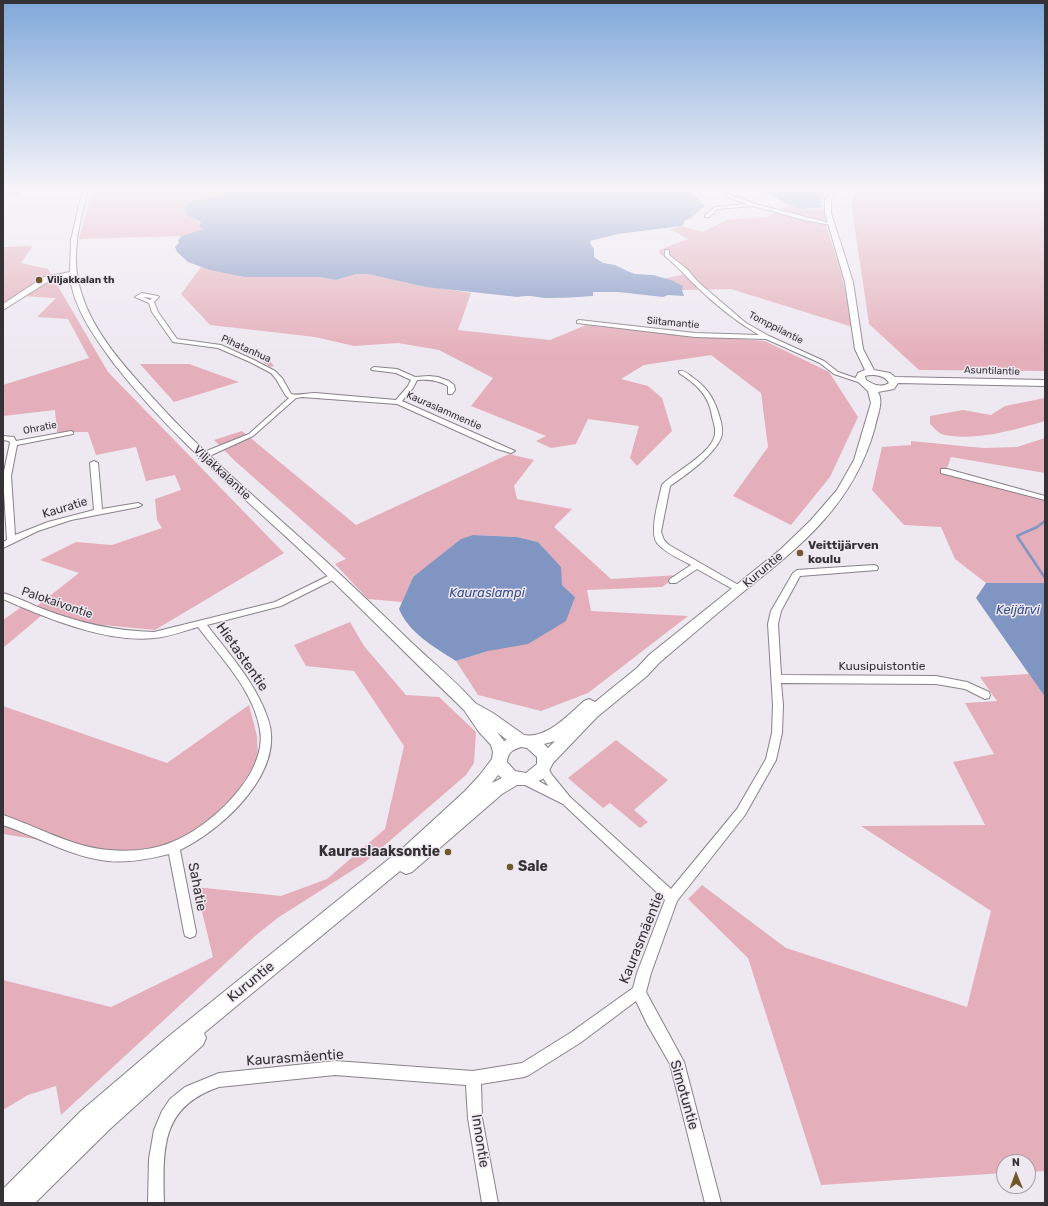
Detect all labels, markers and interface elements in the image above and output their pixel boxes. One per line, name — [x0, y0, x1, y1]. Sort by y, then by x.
place label: Viljakkalan th — [47, 274, 114, 286]
marker: Viljakkalan th — [34, 275, 44, 285]
street label: Tomppilantie — [747, 309, 805, 347]
street label: Siitamantie — [646, 315, 700, 331]
street label: Pihatanhua — [219, 333, 273, 365]
street label: Asuntilantie — [964, 364, 1020, 378]
street label: Kauraslammentie — [405, 389, 483, 433]
street label: Ohratie — [22, 419, 58, 437]
street label: Viljakkalantie — [190, 443, 254, 503]
street label: Kauratie — [41, 494, 89, 522]
place label: Veittijärven koulu — [808, 539, 879, 567]
marker: Veittijärven koulu — [795, 548, 805, 558]
street label: Kuruntie — [740, 549, 786, 591]
street label: Palokaivontie — [19, 584, 95, 622]
water label: Kauraslampi — [449, 585, 525, 601]
water label: Keijärvi — [996, 602, 1040, 618]
street label: Hietastentie — [212, 619, 272, 695]
street label: Kuusipuistontie — [839, 660, 925, 674]
place label: Kauraslaaksontie — [319, 844, 440, 860]
marker: Kauraslaaksontie — [443, 847, 453, 857]
place label: Sale — [518, 859, 548, 875]
street label: Sahatie — [184, 861, 210, 913]
marker: Sale — [505, 862, 515, 872]
street label: Kaurasmäentie — [616, 890, 668, 986]
street label: Kuruntie — [224, 958, 278, 1006]
street label: Kaurasmäentie — [246, 1046, 344, 1070]
street label: Simotuntie — [666, 1058, 702, 1132]
street label: Innontie — [467, 1113, 493, 1169]
north arrow — [996, 1154, 1036, 1194]
text: N — [1012, 1156, 1020, 1169]

